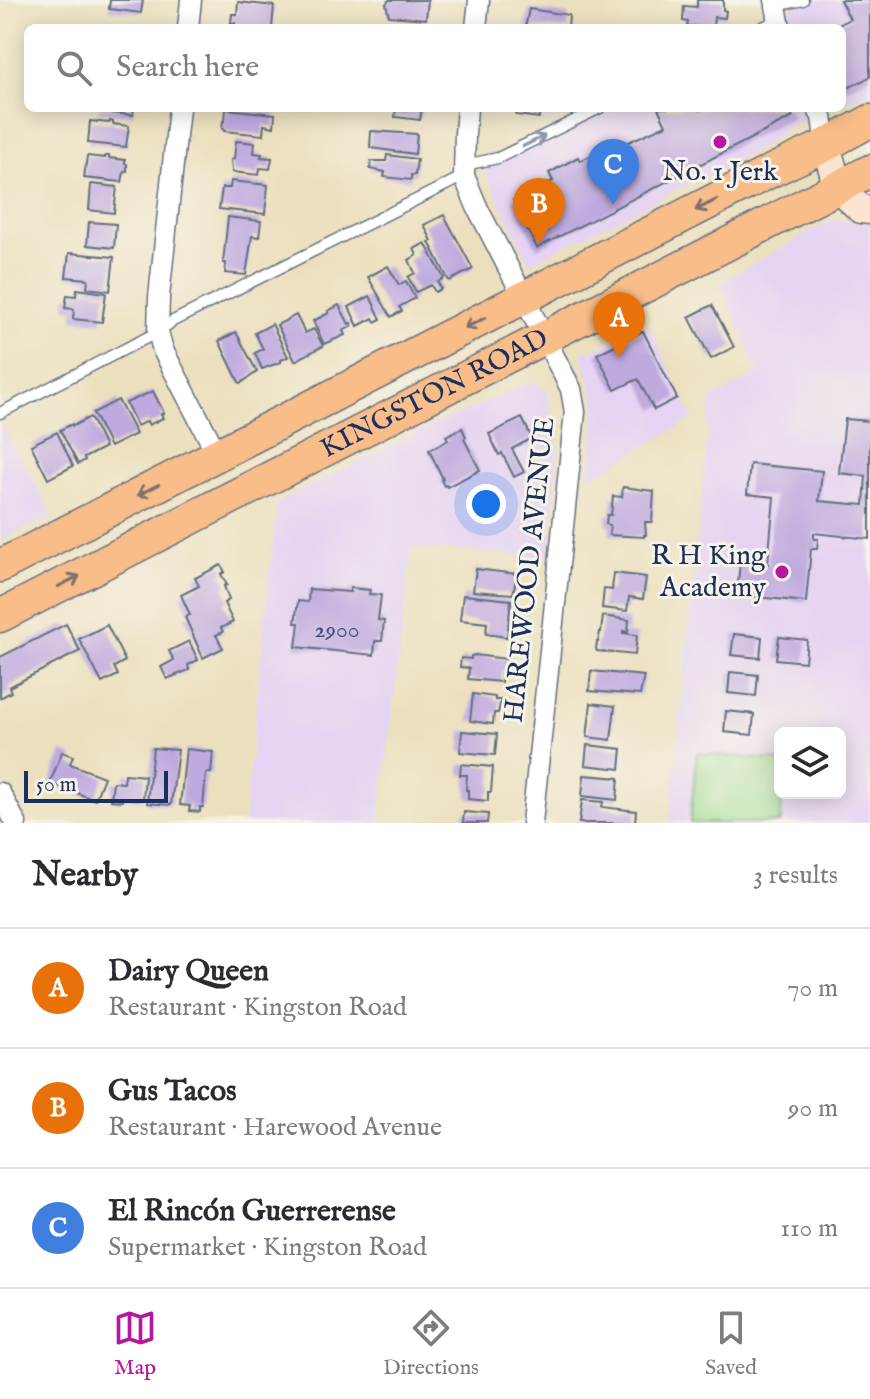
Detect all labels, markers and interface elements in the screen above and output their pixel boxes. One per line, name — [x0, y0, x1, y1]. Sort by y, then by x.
search box — [24, 24, 846, 112]
icon: search — [52, 46, 96, 90]
text: Search here — [116, 49, 259, 87]
one-way arrow — [521, 132, 545, 148]
marker: No. 1 Jerk — [711, 133, 729, 151]
pin: C — [587, 139, 639, 205]
place label: No. 1 Jerk — [662, 155, 779, 190]
pin: B — [513, 178, 565, 244]
one-way arrow — [695, 197, 719, 213]
pin: A — [593, 292, 645, 358]
one-way arrow — [463, 315, 487, 331]
street label: KINGSTON ROAD — [315, 321, 554, 467]
street label: HAREWOOD AVENUE — [497, 415, 563, 725]
one-way arrow — [136, 483, 160, 498]
your location — [466, 484, 506, 524]
place label: R H King Academy — [651, 539, 767, 606]
marker: R H King Academy — [773, 563, 791, 581]
one-way arrow — [57, 572, 81, 588]
house number: 2900 — [314, 615, 360, 646]
map controls — [774, 727, 846, 799]
button: layers — [774, 727, 846, 799]
scale bar — [24, 767, 168, 803]
text: 50 m — [36, 771, 77, 799]
text: Nearby — [32, 854, 138, 897]
text: 3 results — [753, 859, 838, 892]
text: Dairy Queen — [108, 953, 269, 991]
text: A — [49, 972, 67, 1005]
text: 70 m — [787, 972, 838, 1005]
text: Restaurant · Kingston Road — [108, 991, 407, 1024]
text: Gus Tacos — [108, 1073, 237, 1111]
text: B — [49, 1092, 67, 1125]
text: 90 m — [788, 1092, 838, 1125]
text: Restaurant · Harewood Avenue — [108, 1111, 442, 1144]
text: El Rincón Guerrerense — [108, 1193, 396, 1231]
text: C — [49, 1212, 67, 1245]
text: 110 m — [780, 1212, 838, 1245]
text: Supermarket · Kingston Road — [108, 1231, 427, 1264]
tab: Map — [113, 1306, 157, 1382]
tab: Directions — [383, 1306, 479, 1382]
tab: Saved — [705, 1306, 757, 1382]

